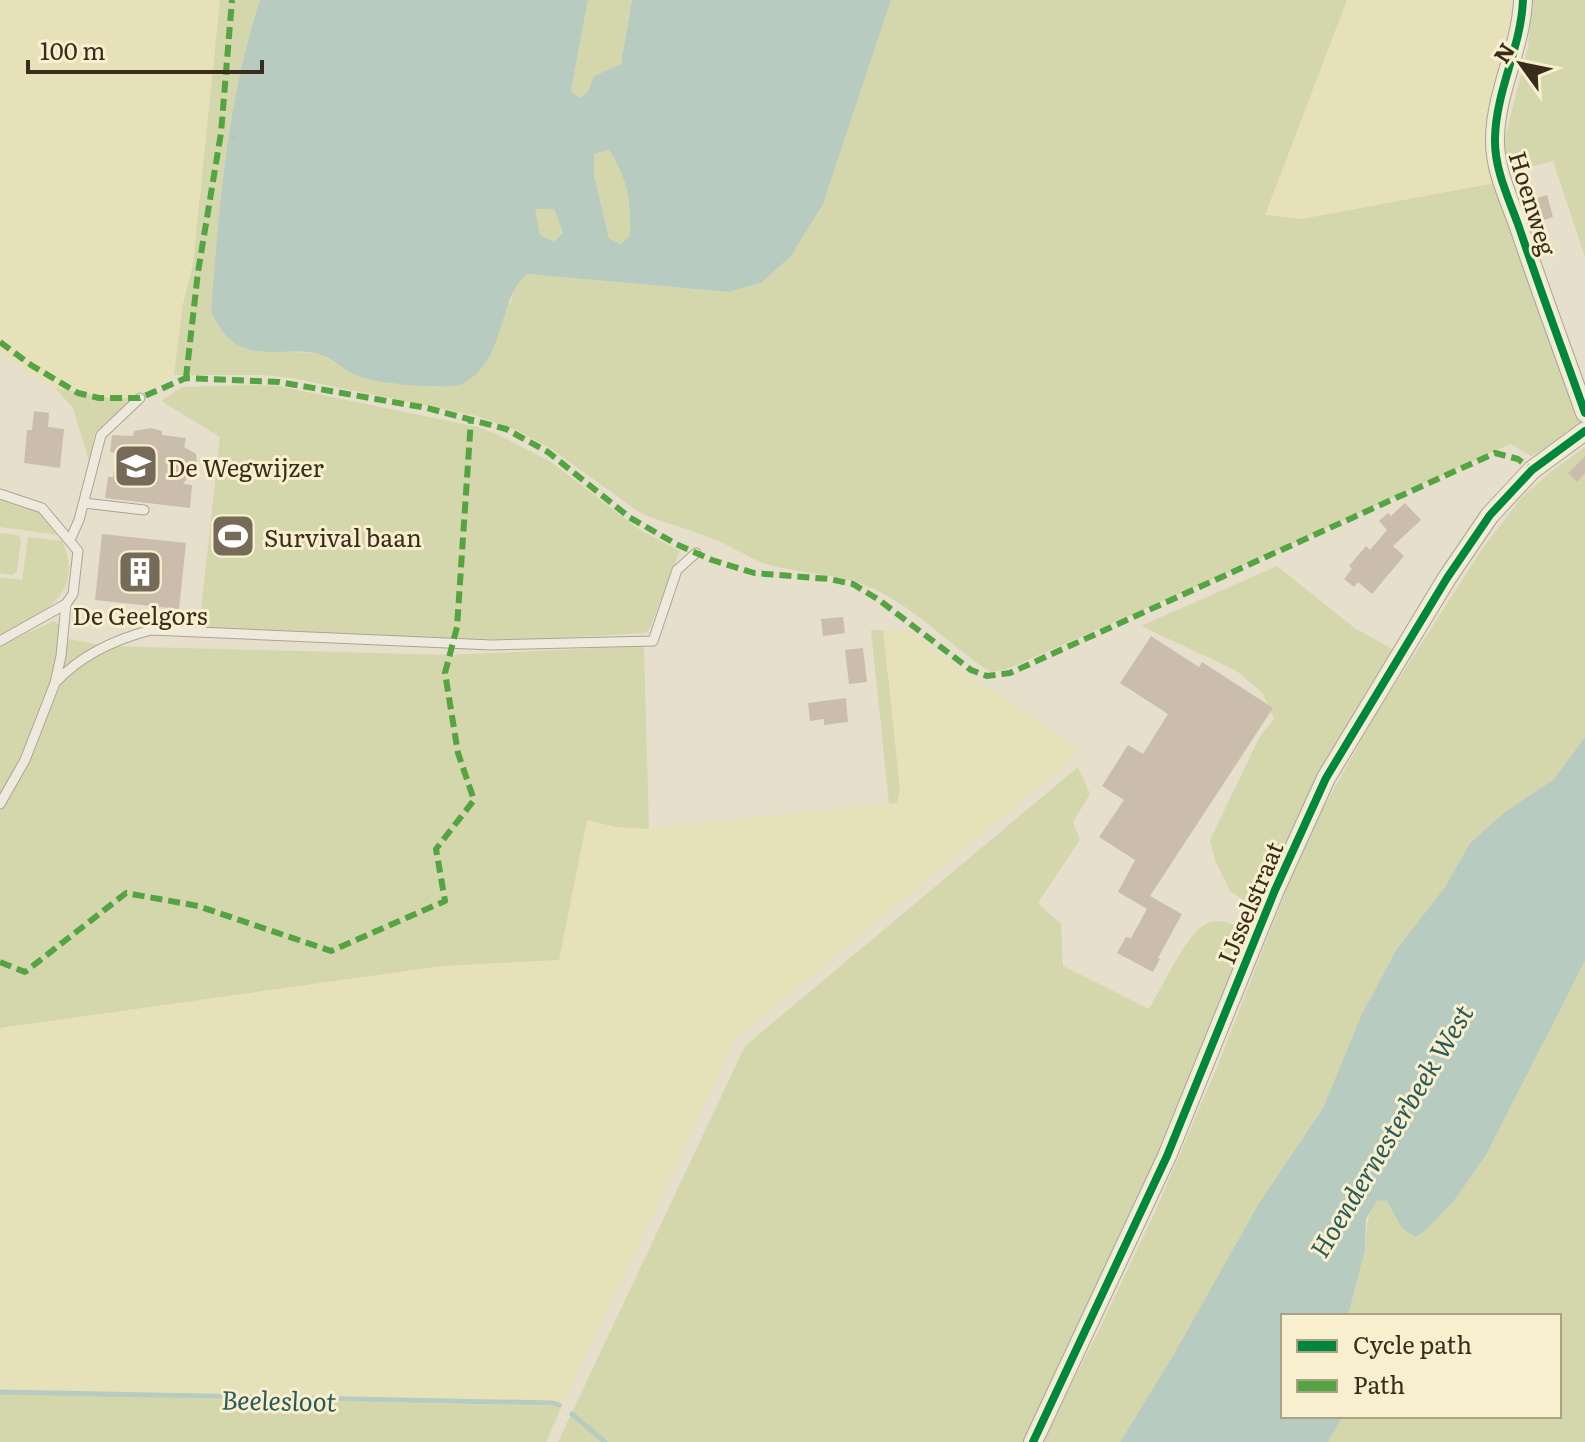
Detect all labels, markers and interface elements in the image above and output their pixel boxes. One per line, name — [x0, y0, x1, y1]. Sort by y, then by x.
scale bar — [28, 24, 262, 74]
north arrow — [1481, 24, 1561, 104]
text: 100 m — [40, 32, 106, 67]
text: N — [1484, 36, 1522, 69]
street label: Hoenweg — [1502, 147, 1567, 260]
school or university icon: De Wegwijzer — [112, 442, 160, 490]
place label: De Wegwijzer — [167, 449, 324, 484]
sports icon: Survival baan — [209, 512, 257, 560]
place label: Survival baan — [264, 519, 422, 554]
building icon: De Geelgors — [116, 548, 164, 596]
place label: De Geelgors — [72, 597, 208, 632]
street label: IJsselstraat — [1207, 835, 1291, 969]
water label: Hoendernesterbeek West — [1299, 996, 1481, 1264]
legend — [1281, 1314, 1561, 1418]
text: Cycle path — [1353, 1326, 1472, 1361]
text: Path — [1353, 1366, 1405, 1401]
water label: Beelesloot — [221, 1378, 338, 1420]

